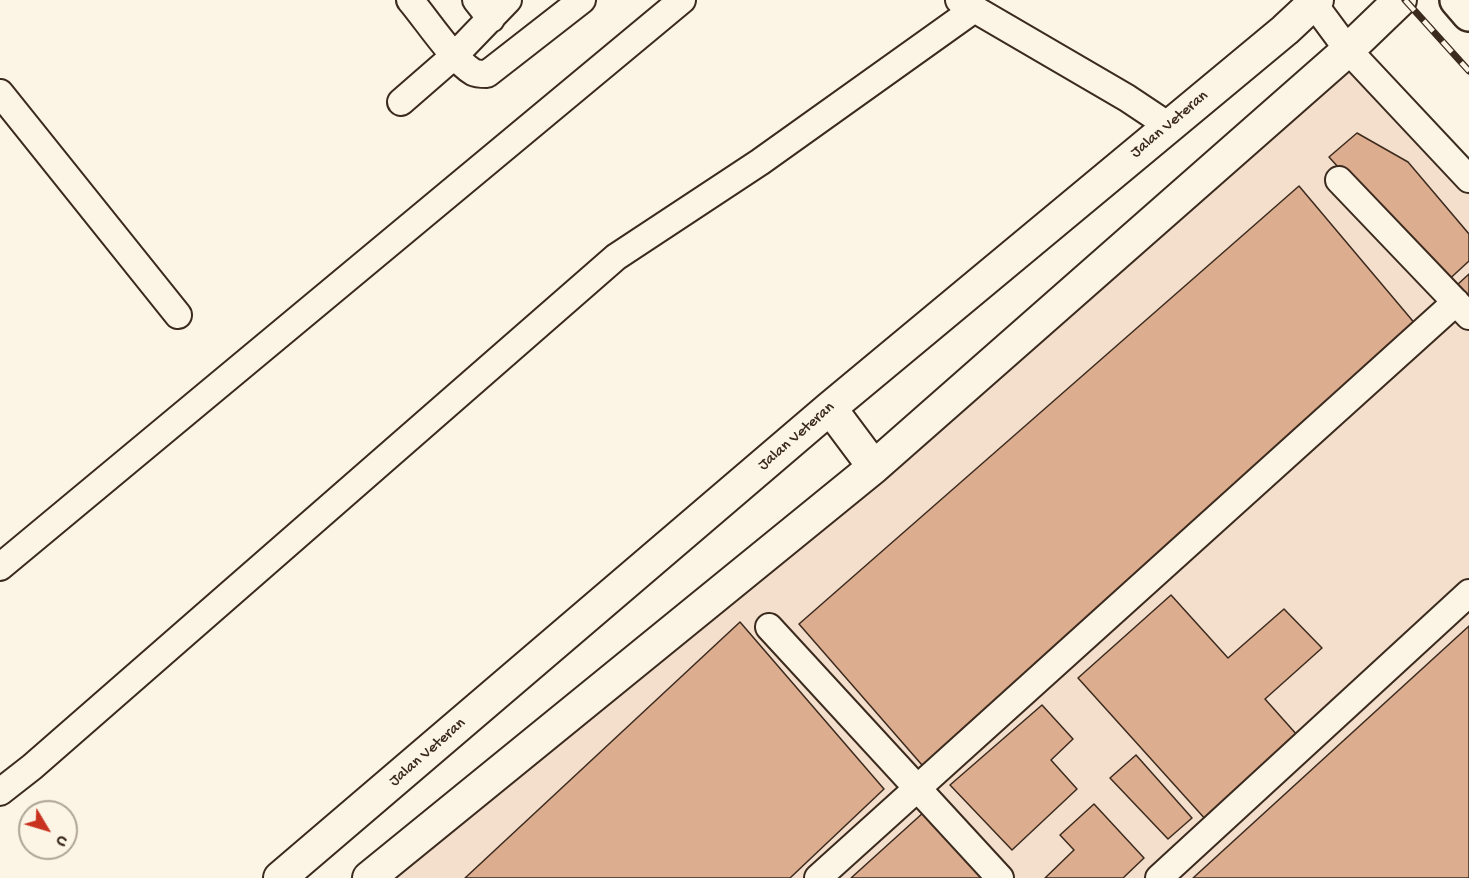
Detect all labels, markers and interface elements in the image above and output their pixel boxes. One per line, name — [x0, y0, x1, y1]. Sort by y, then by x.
street label: Jalan Veteran — [1127, 87, 1213, 163]
street label: Jalan Veteran — [755, 399, 839, 475]
street label: Jalan Veteran — [386, 715, 470, 791]
north arrow — [18, 800, 78, 860]
text: U — [51, 831, 71, 850]

